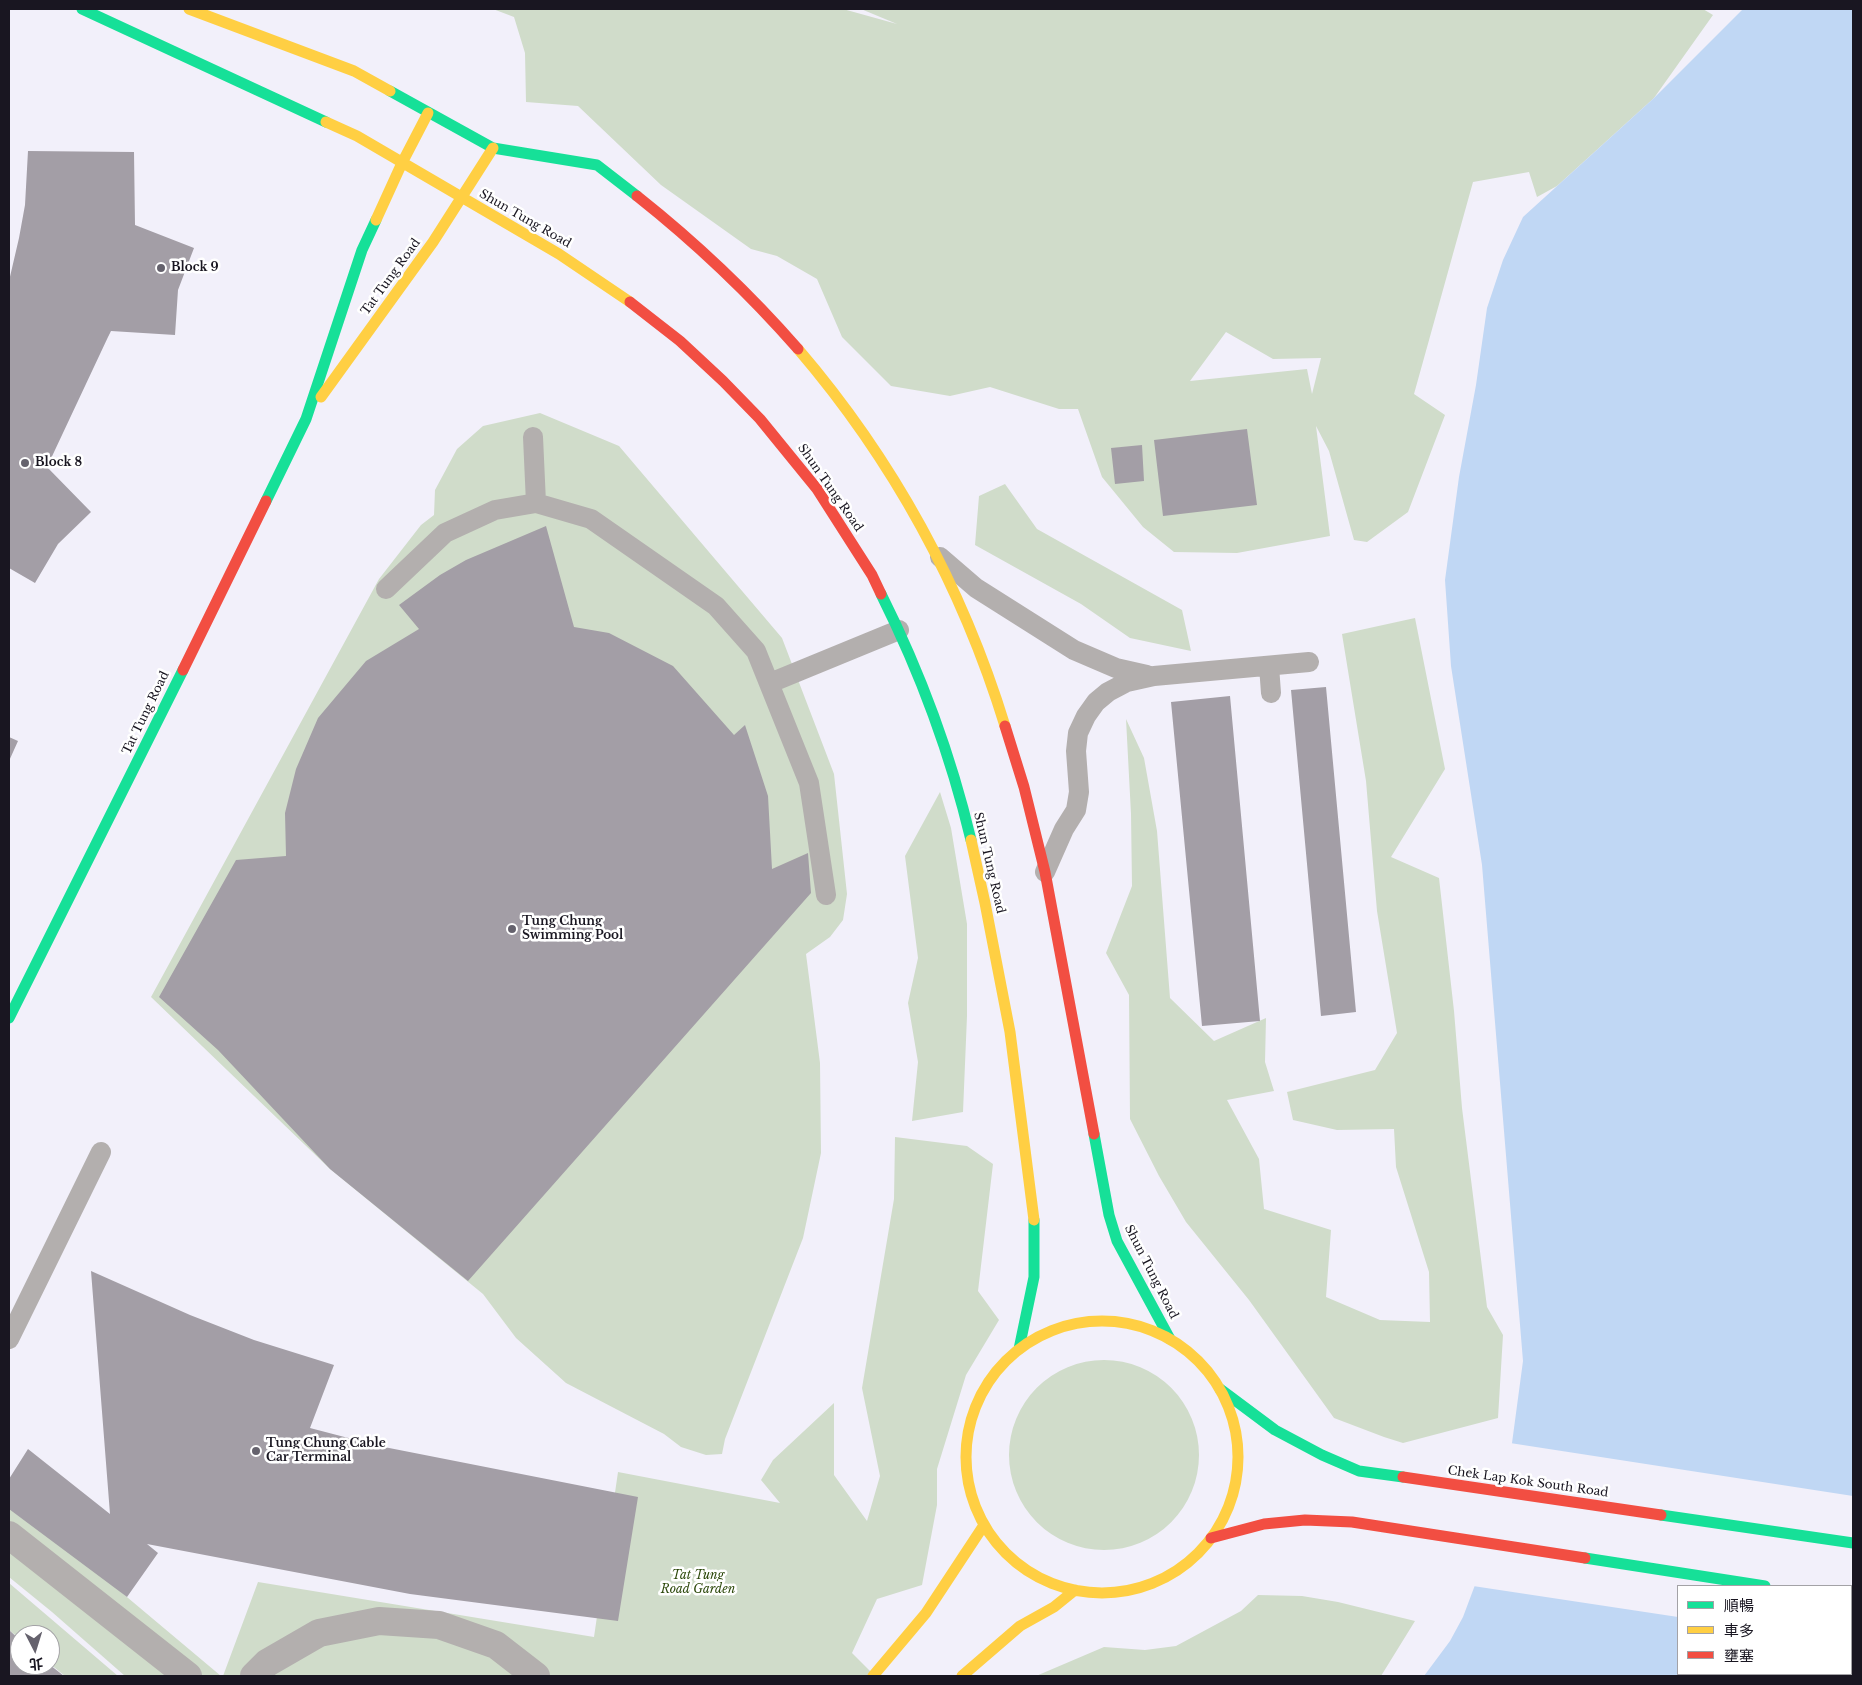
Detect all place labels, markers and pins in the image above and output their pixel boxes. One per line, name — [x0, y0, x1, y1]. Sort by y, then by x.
place label: Block 9 — [171, 261, 219, 275]
marker: Block 9 — [155, 262, 167, 274]
place label: Block 8 — [35, 456, 82, 470]
marker: Block 8 — [19, 457, 31, 469]
place label: Tung Chung Swimming Pool — [522, 915, 623, 943]
marker: Tung Chung Swimming Pool — [506, 923, 518, 935]
place label: Tung Chung Cable Car Terminal — [266, 1437, 386, 1465]
marker: Tung Chung Cable Car Terminal — [250, 1445, 262, 1457]

